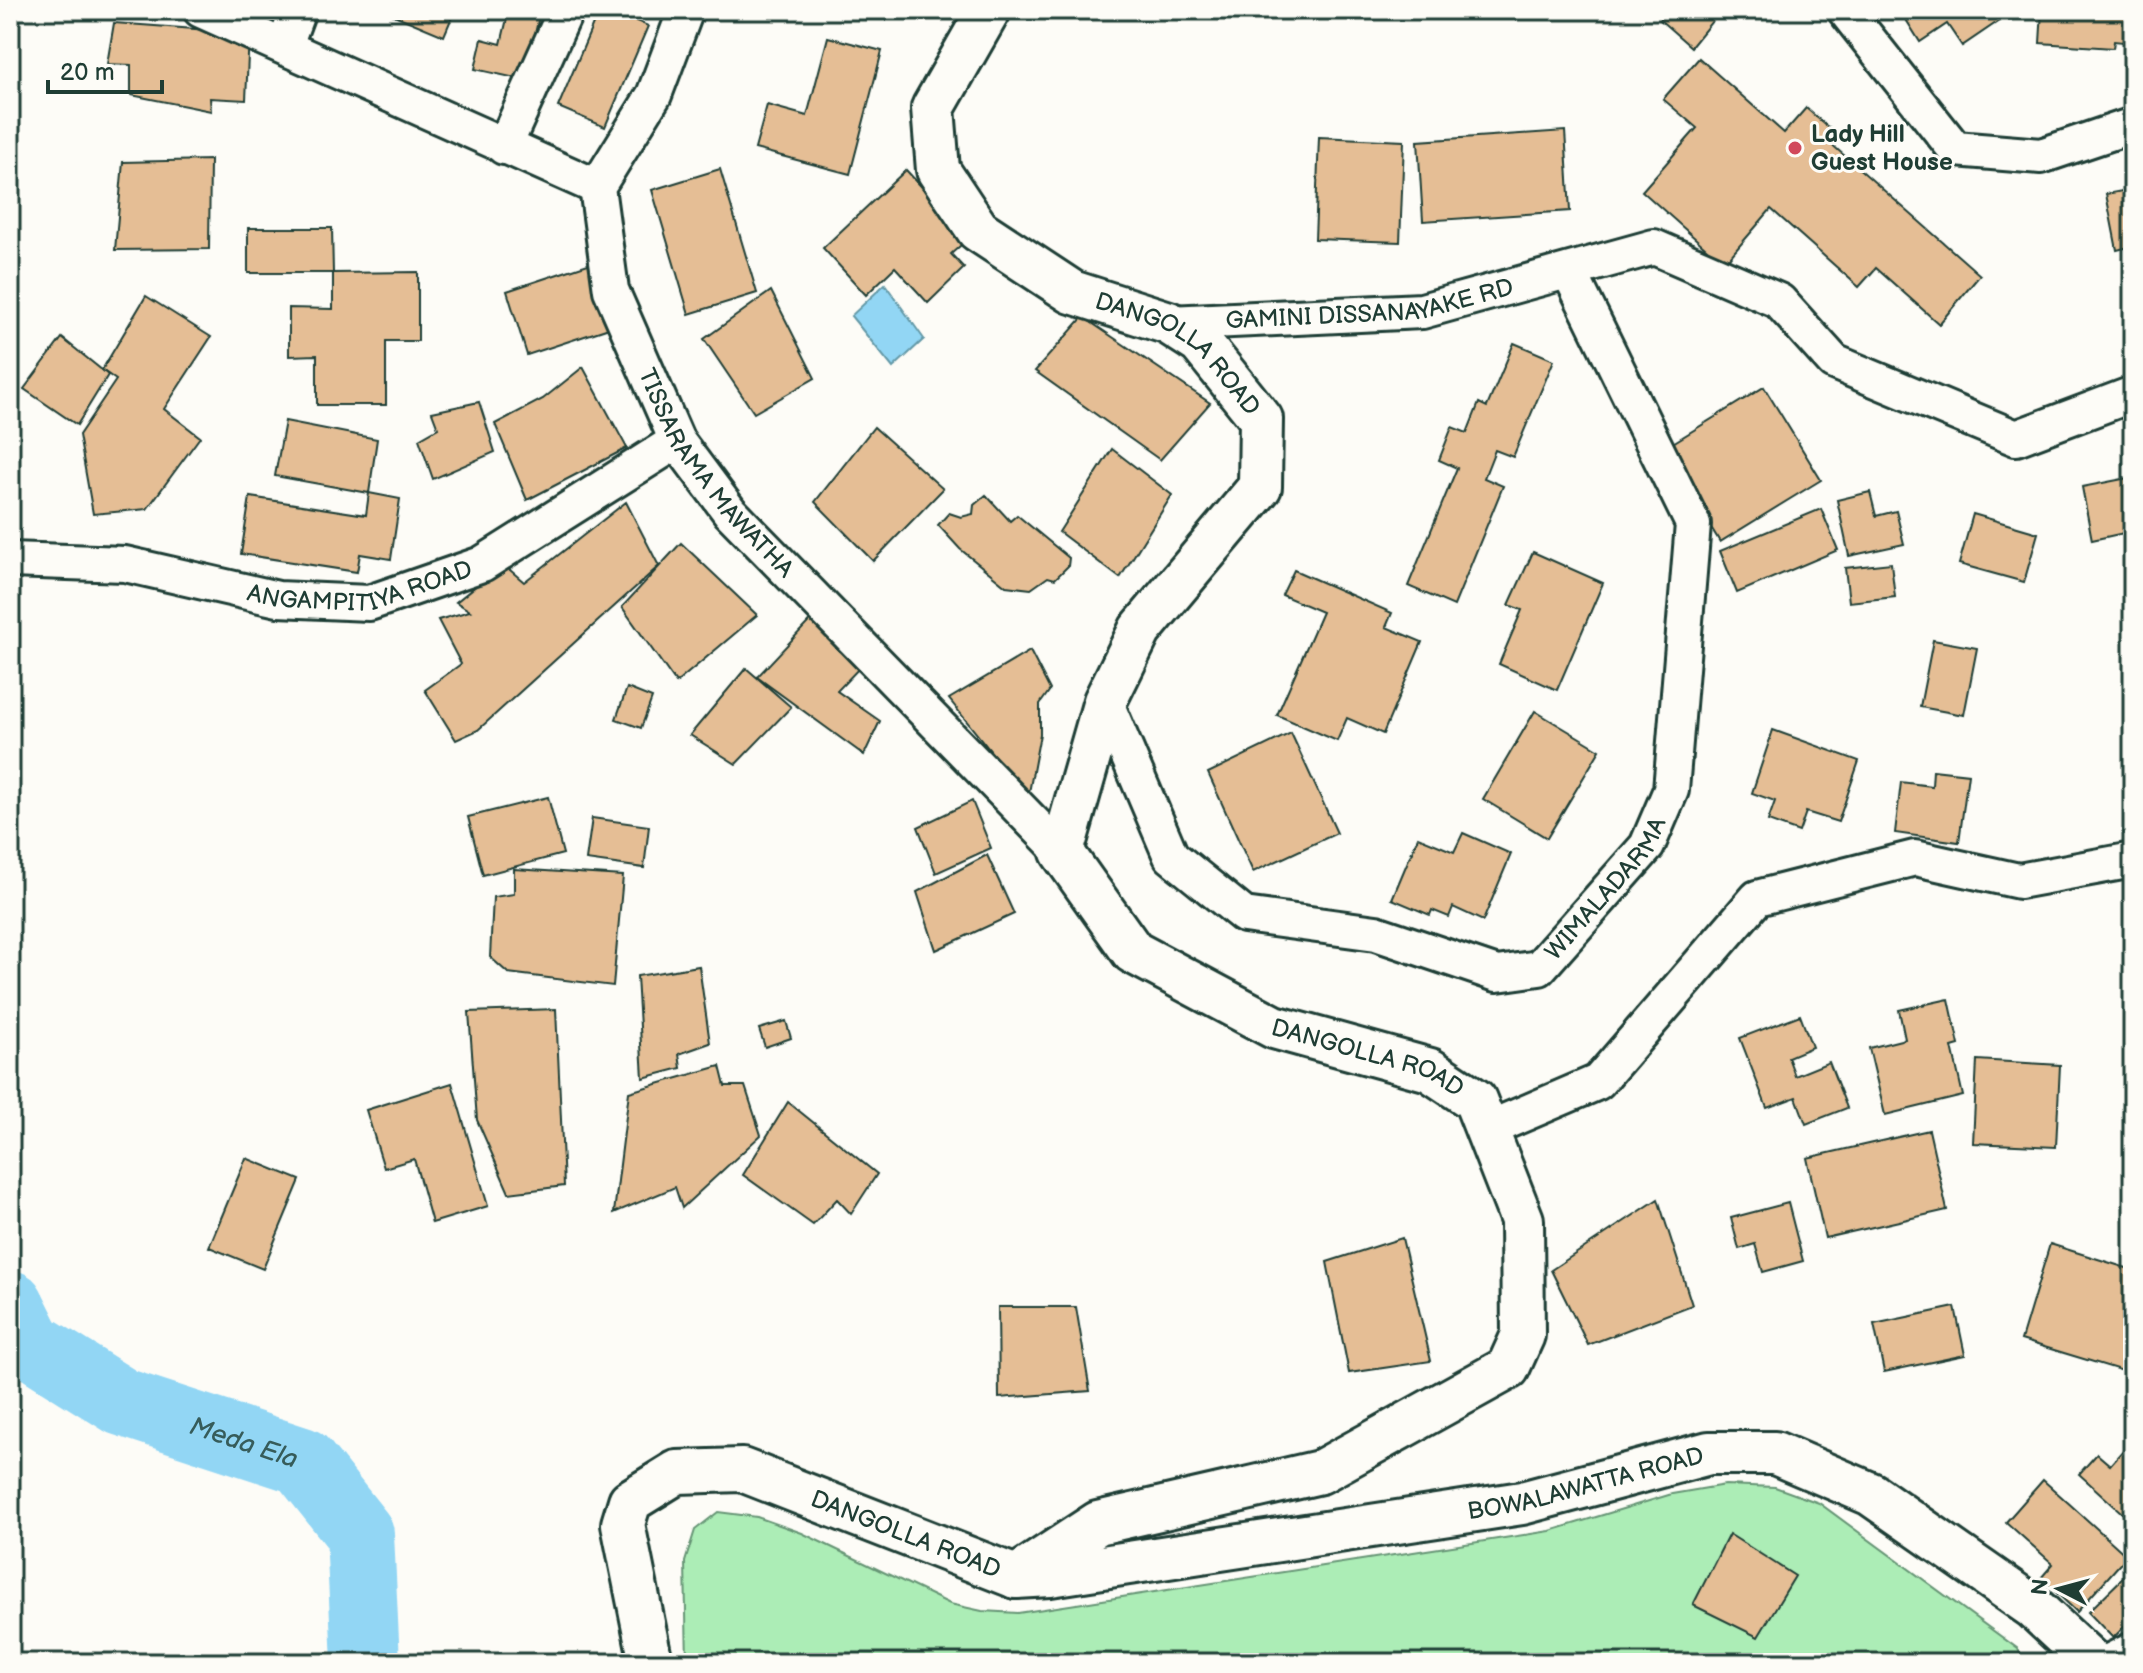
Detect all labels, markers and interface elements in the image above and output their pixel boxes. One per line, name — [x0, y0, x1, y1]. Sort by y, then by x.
scale bar — [48, 44, 162, 94]
text: 20 m — [60, 58, 115, 87]
place label: Lady Hill Guest House — [1811, 120, 1953, 177]
marker: Lady Hill Guest House — [1786, 139, 1804, 157]
street label: GAMINI DISSANAYAKE RD — [1225, 273, 1517, 335]
street label: DANGOLLA ROAD — [1092, 286, 1266, 421]
street label: TISSARAMA MAWATHA — [632, 364, 800, 584]
street label: ANGAMPITIYA ROAD — [244, 555, 476, 618]
street label: WIMALADARMA — [1539, 813, 1673, 966]
street label: DANGOLLA ROAD — [1268, 1013, 1469, 1103]
water label: Meda Ela — [186, 1411, 302, 1476]
street label: BOWALAWATTA ROAD — [1465, 1441, 1707, 1526]
street label: DANGOLLA ROAD — [807, 1484, 1005, 1585]
north arrow — [2019, 1549, 2099, 1629]
text: N — [2026, 1577, 2055, 1597]

